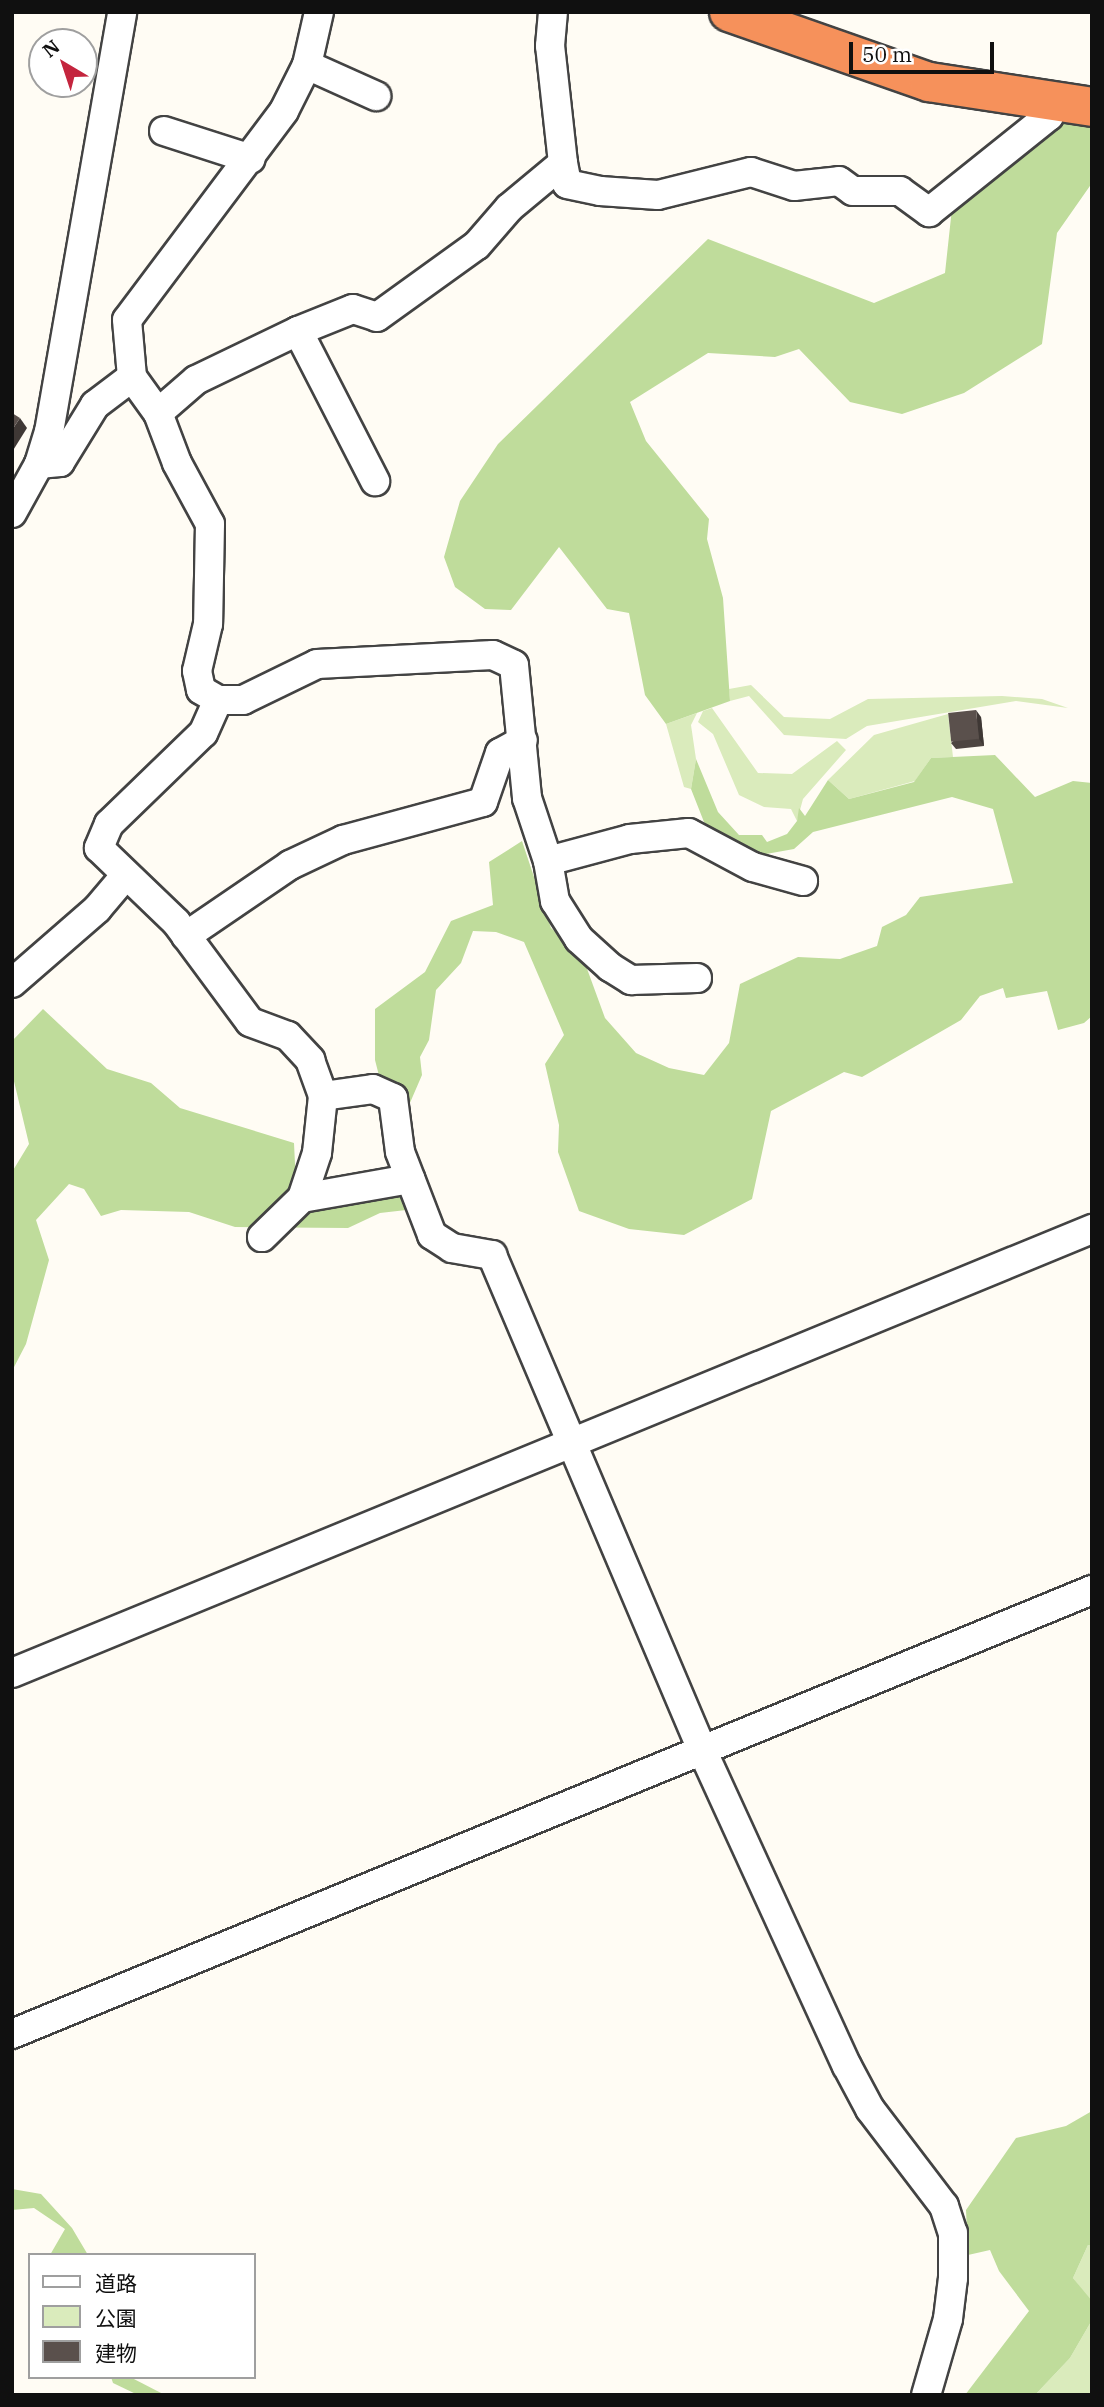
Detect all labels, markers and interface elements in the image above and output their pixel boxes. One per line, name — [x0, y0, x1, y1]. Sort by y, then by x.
north arrow — [28, 28, 98, 98]
scale bar — [852, 28, 997, 72]
text: N — [38, 34, 64, 62]
text: 50 m — [862, 40, 912, 68]
legend — [28, 2253, 256, 2379]
text: 道路 — [95, 2269, 137, 2297]
text: 公園 — [95, 2304, 137, 2332]
text: 建物 — [95, 2339, 137, 2367]

